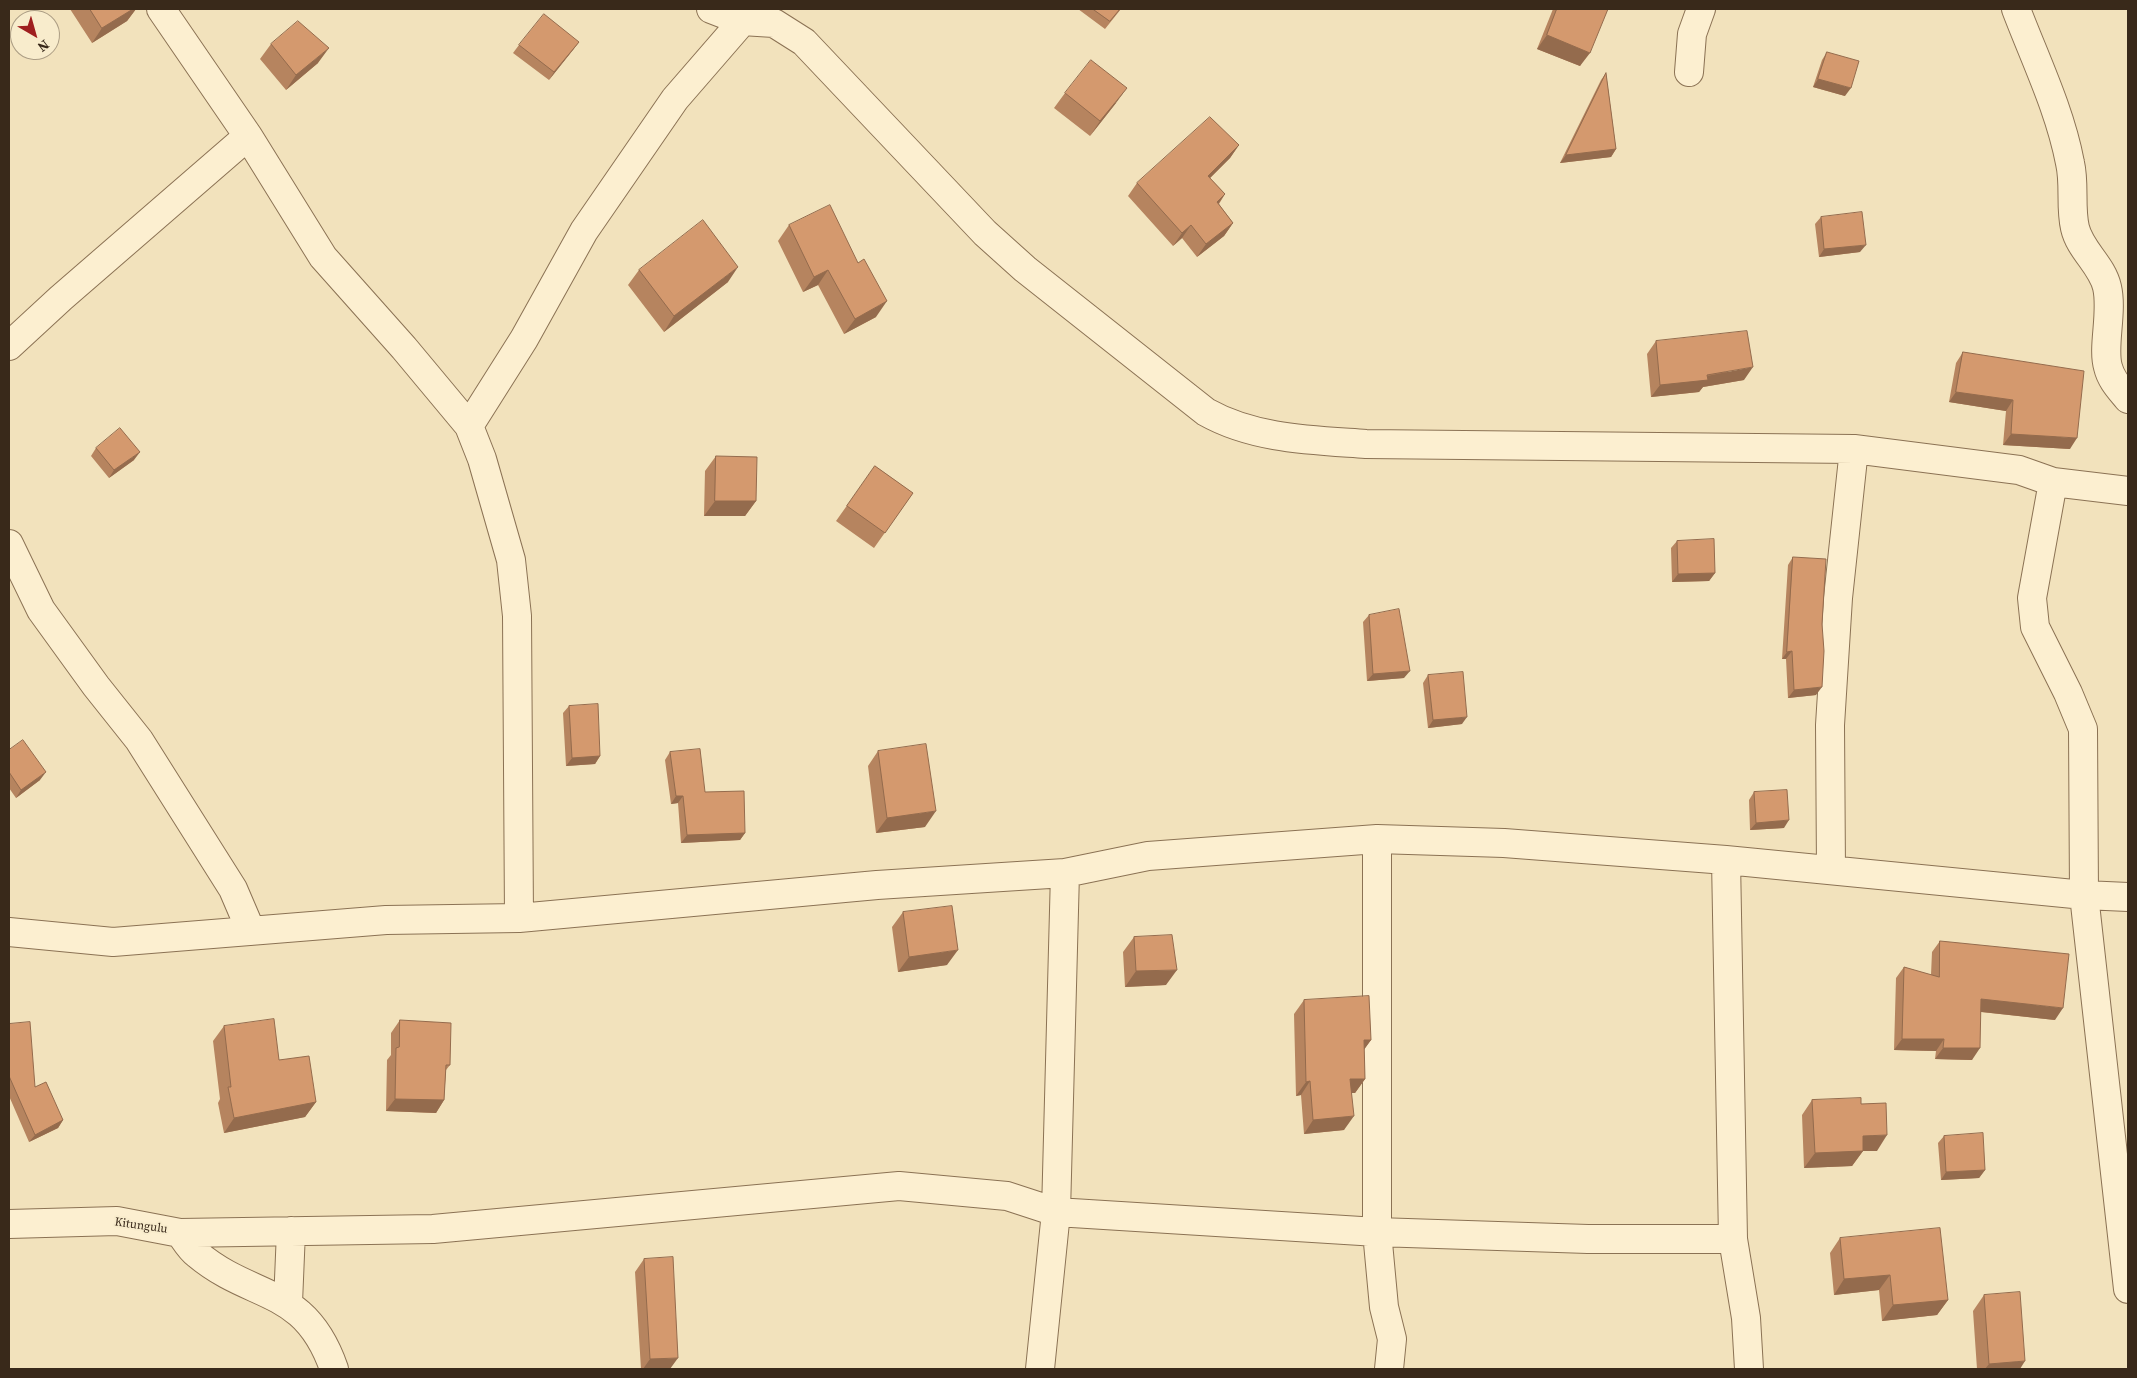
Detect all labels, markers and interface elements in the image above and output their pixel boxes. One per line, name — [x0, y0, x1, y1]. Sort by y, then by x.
north arrow — [10, 10, 60, 60]
text: N — [33, 35, 54, 57]
street label: Kitungulu — [114, 1215, 168, 1237]

